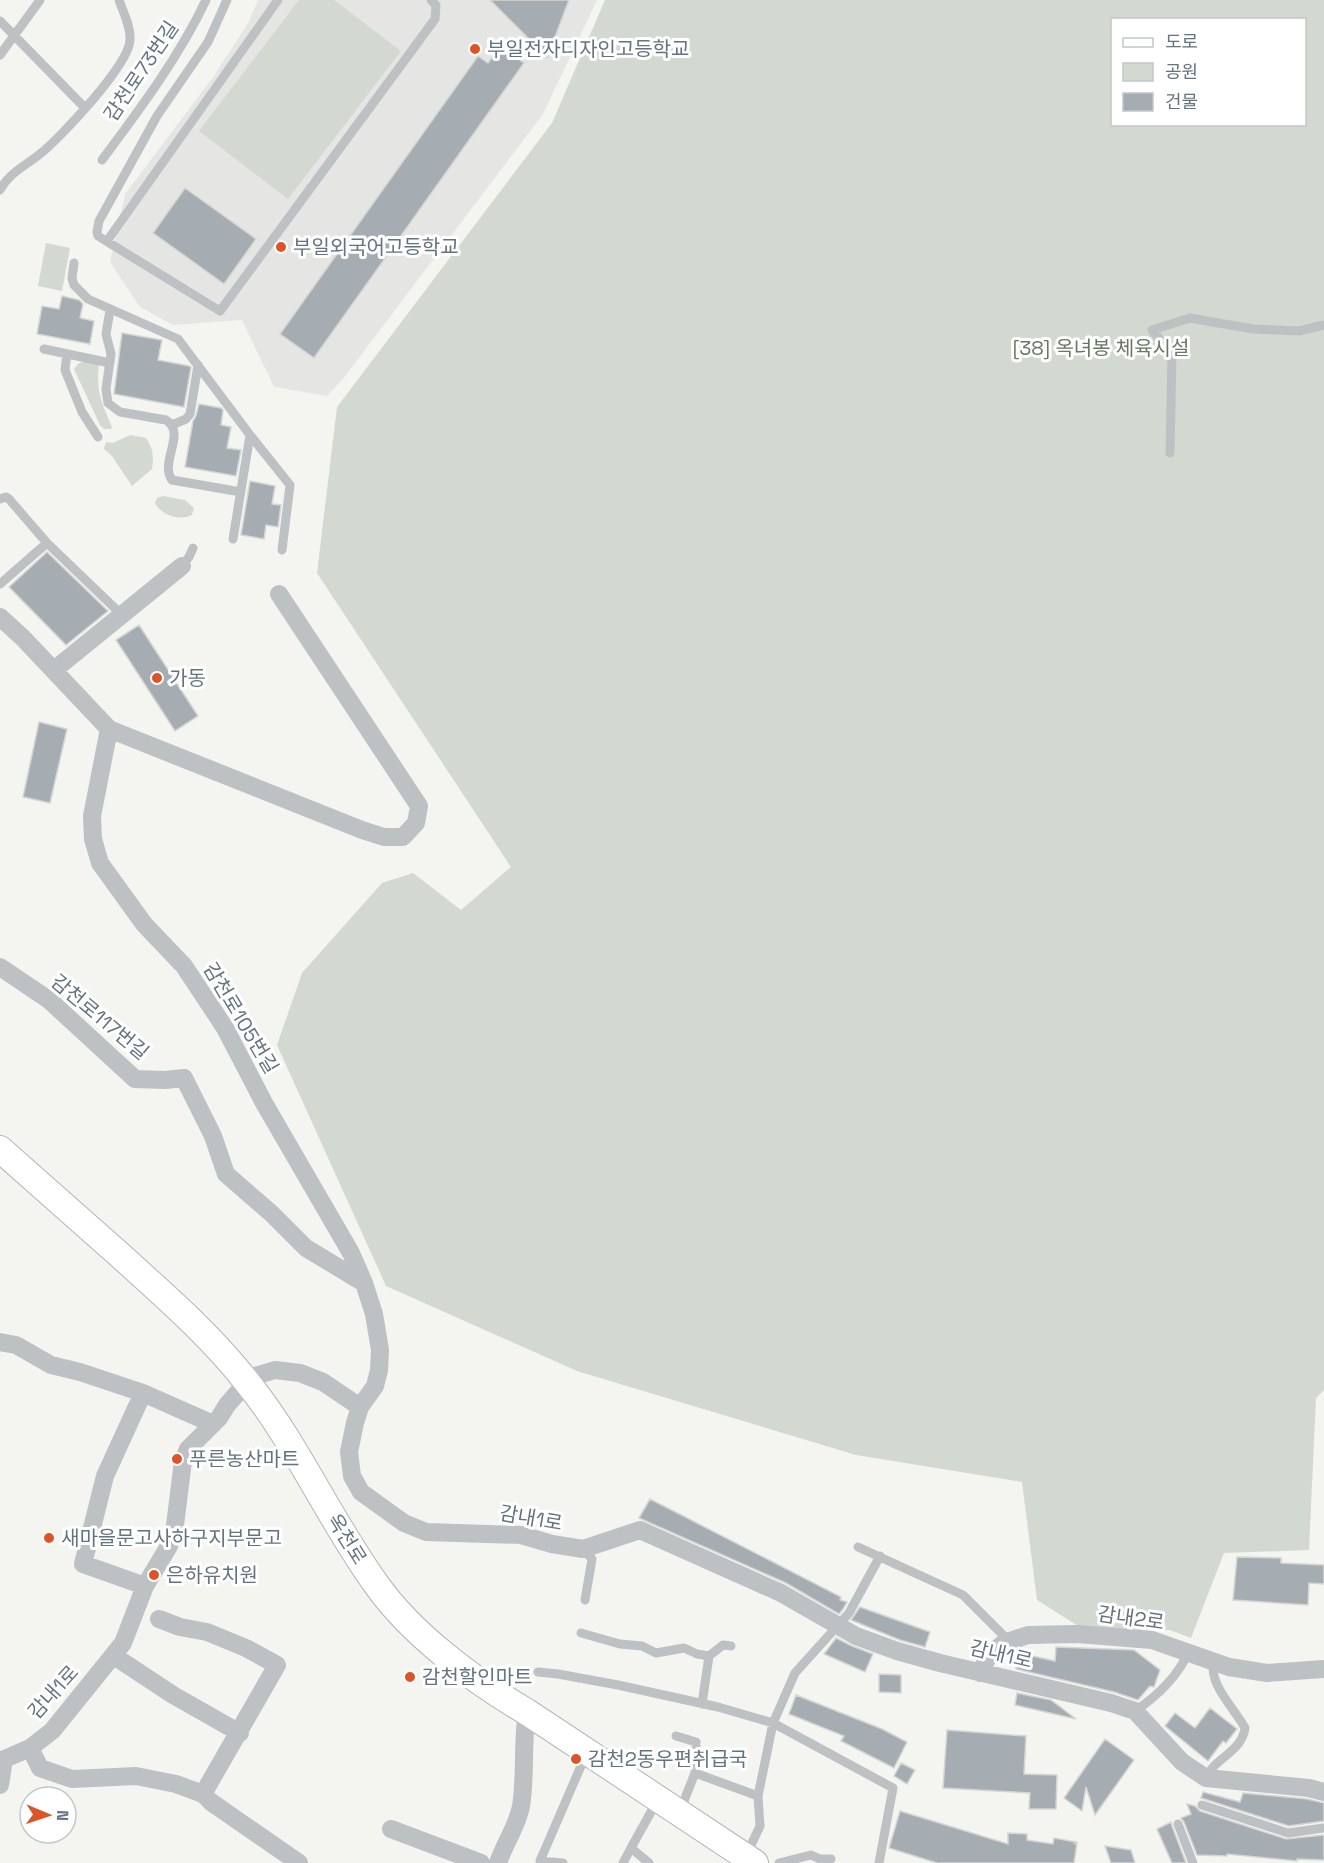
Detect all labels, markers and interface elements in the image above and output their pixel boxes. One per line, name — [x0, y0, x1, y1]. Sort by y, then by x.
street label: 감천로73번길 — [98, 16, 184, 126]
legend — [1111, 18, 1306, 126]
text: 도로 — [1165, 30, 1198, 53]
place label: 부일전자디자인고등학교 — [487, 36, 689, 62]
marker: 부일전자디자인고등학교 — [468, 42, 482, 56]
text: 공원 — [1165, 60, 1198, 83]
text: 건물 — [1165, 90, 1198, 113]
place label: 부일외국어고등학교 — [293, 234, 459, 260]
marker: 부일외국어고등학교 — [274, 240, 288, 254]
park label: [38] 옥녀봉 체육시설 — [1013, 335, 1189, 361]
place label: 가동 — [169, 665, 206, 691]
marker: 가동 — [150, 671, 164, 685]
street label: 감천로105번길 — [198, 958, 284, 1078]
street label: 감천로117번길 — [46, 968, 154, 1066]
place label: 푸른농산마트 — [189, 1446, 299, 1472]
marker: 푸른농산마트 — [170, 1452, 184, 1466]
street label: 감내1로 — [497, 1500, 565, 1536]
street label: 옥천로 — [321, 1509, 373, 1569]
place label: 새마을문고사하구지부문고 — [61, 1525, 282, 1551]
marker: 새마을문고사하구지부문고 — [42, 1531, 56, 1545]
place label: 은하유치원 — [166, 1562, 258, 1588]
marker: 은하유치원 — [147, 1568, 161, 1582]
street label: 감내2로 — [1096, 1600, 1166, 1636]
street label: 감내1로 — [967, 1634, 1035, 1674]
street label: 감내1로 — [22, 1660, 84, 1724]
place label: 감천할인마트 — [422, 1664, 532, 1690]
marker: 감천할인마트 — [403, 1670, 417, 1684]
place label: 감천2동우편취급국 — [588, 1746, 747, 1772]
marker: 감천2동우편취급국 — [569, 1752, 583, 1766]
north arrow — [18, 1785, 78, 1845]
text: N — [52, 1810, 73, 1821]

